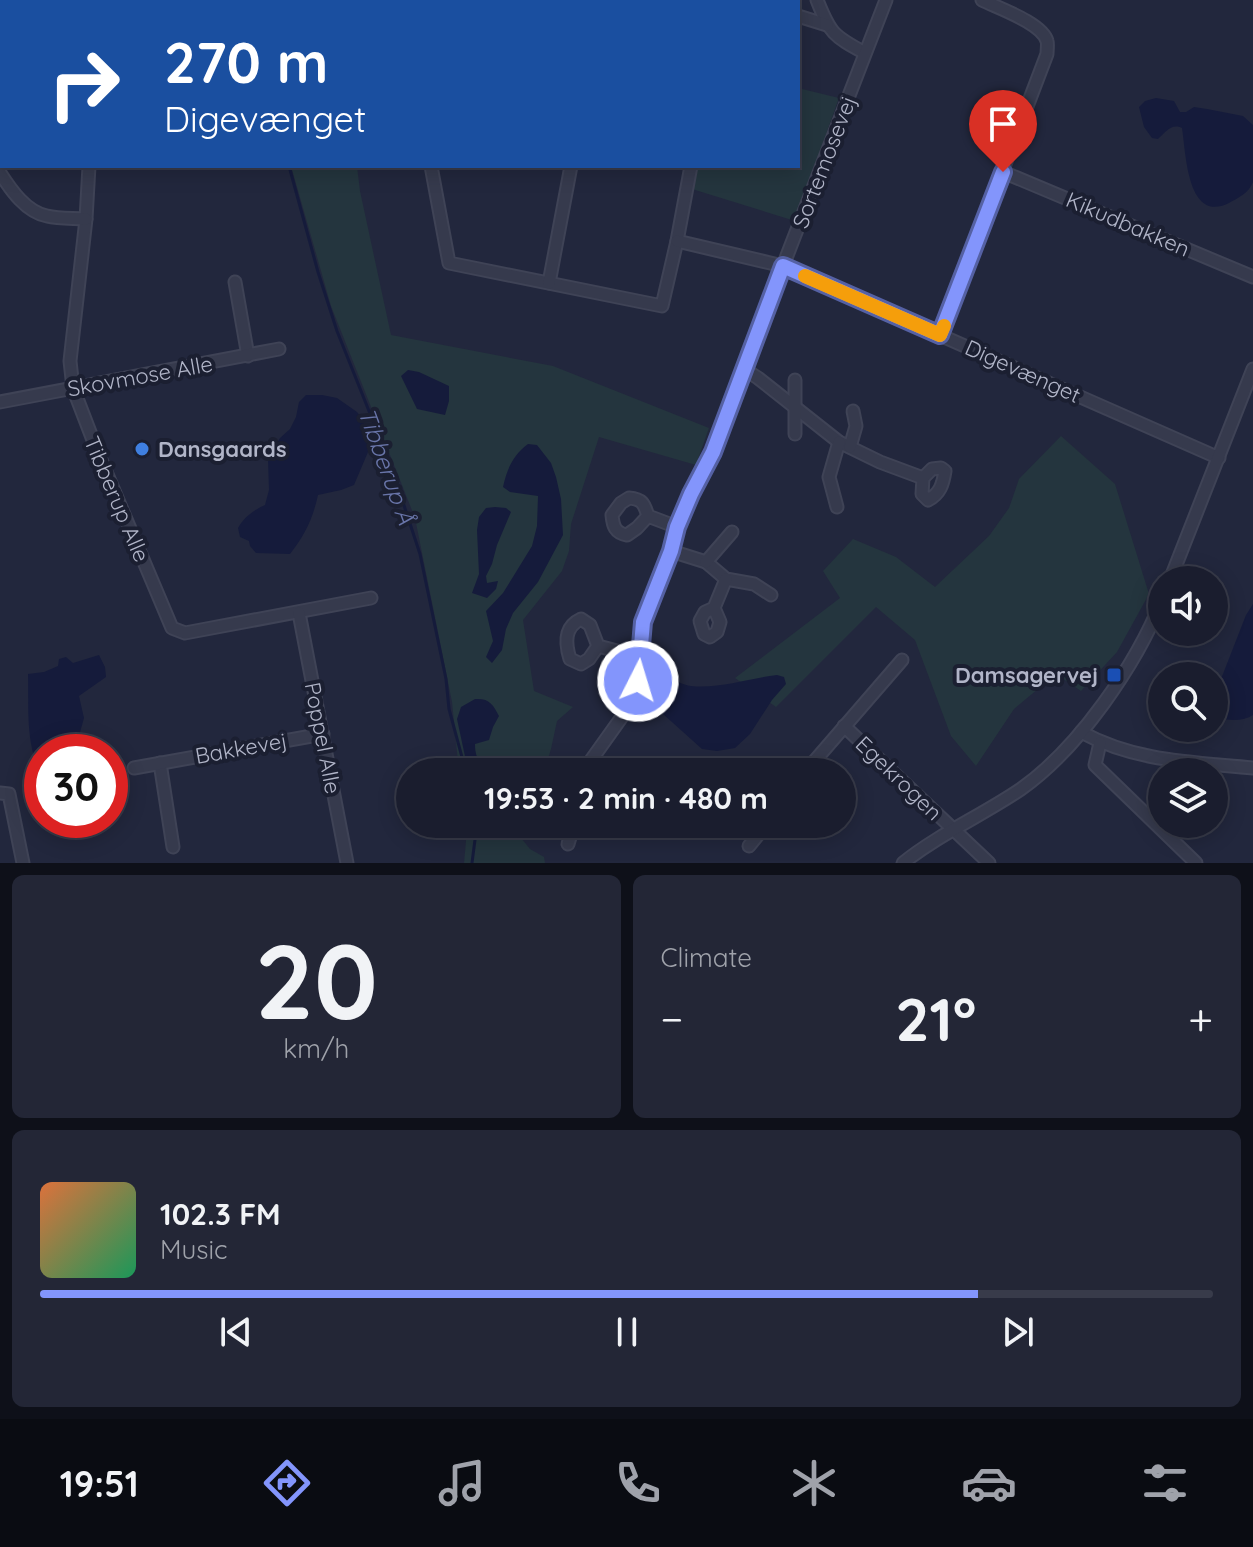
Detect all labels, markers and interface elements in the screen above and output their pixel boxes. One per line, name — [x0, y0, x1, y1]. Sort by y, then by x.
text: 270 m — [164, 27, 328, 97]
icon: right — [32, 32, 136, 136]
pin — [969, 90, 1037, 172]
street label: Sortemosevej — [786, 92, 862, 232]
text: Digevænget — [164, 96, 366, 141]
icon: arrive — [981, 102, 1025, 146]
street label: Kikudbakken — [1062, 185, 1194, 263]
street label: Digevænget — [961, 333, 1085, 409]
street label: Skovmose Alle — [65, 349, 215, 403]
water label: Tibberup Å — [352, 404, 422, 529]
street label: Tibberup Alle — [78, 432, 156, 566]
place label: Dansgaards — [158, 435, 287, 463]
marker: Dansgaards — [133, 440, 151, 458]
map controls — [1148, 566, 1228, 838]
button: sound — [1148, 566, 1228, 646]
position arrow — [596, 639, 680, 723]
place label: Damsagervej — [955, 661, 1098, 689]
button: search — [1148, 662, 1228, 742]
marker: Damsagervej — [1105, 666, 1123, 684]
street label: Poppel Alle — [298, 680, 348, 796]
street label: Bakkevej — [193, 726, 289, 770]
street label: Egekrogen — [850, 730, 948, 826]
speed limit sign: 30 — [24, 734, 128, 838]
button: layers — [1148, 758, 1228, 838]
text: 19:53 · 2 min · 480 m — [484, 779, 768, 817]
text: 20 — [255, 915, 378, 1045]
text: Climate — [661, 941, 752, 974]
text: 21° — [895, 981, 976, 1056]
text: − — [661, 991, 683, 1046]
text: + — [1188, 991, 1213, 1046]
text: km/h — [283, 1032, 349, 1065]
text: 102.3 FM — [160, 1195, 281, 1233]
text: Music — [160, 1233, 228, 1266]
icon: previous — [214, 1310, 258, 1354]
icon: pause — [605, 1310, 649, 1354]
icon: next — [996, 1310, 1040, 1354]
icon: directions — [259, 1455, 315, 1511]
icon: music — [434, 1455, 490, 1511]
icon: phone — [610, 1455, 666, 1511]
icon: climate — [786, 1455, 842, 1511]
icon: car — [961, 1455, 1017, 1511]
icon: filters — [1137, 1455, 1193, 1511]
text: 19:51 — [60, 1461, 139, 1506]

